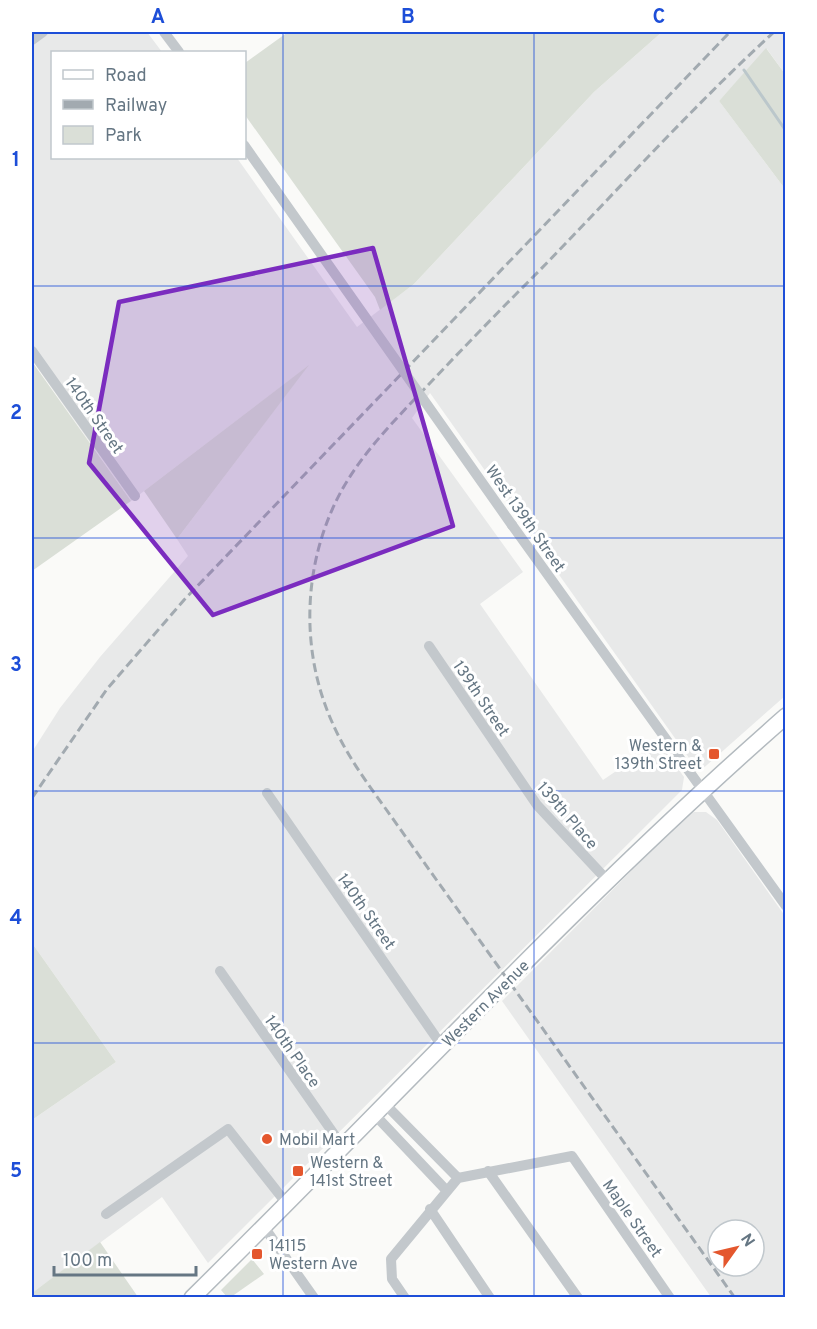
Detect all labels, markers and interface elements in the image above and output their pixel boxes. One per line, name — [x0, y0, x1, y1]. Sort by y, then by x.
text: A — [151, 5, 165, 31]
text: B — [401, 5, 415, 31]
text: C — [653, 5, 665, 31]
legend — [51, 51, 246, 159]
text: Road — [105, 65, 147, 88]
text: Railway — [105, 95, 167, 118]
text: Park — [105, 125, 142, 148]
text: 1 — [12, 148, 20, 174]
street label: 140th Street — [60, 374, 127, 458]
text: 2 — [10, 401, 22, 427]
street label: West 139th Street — [480, 462, 569, 577]
text: 3 — [10, 653, 22, 679]
street label: 139th Street — [448, 657, 513, 741]
place label: Western & 139th Street — [615, 737, 702, 775]
marker: Western & 139th Street — [707, 747, 721, 761]
street label: 139th Place — [532, 778, 601, 854]
street label: 140th Street — [332, 870, 399, 954]
text: 4 — [10, 906, 22, 932]
street label: Western Avenue — [439, 957, 534, 1052]
street label: 140th Place — [259, 1012, 324, 1092]
place label: Mobil Mart — [279, 1131, 355, 1151]
marker: Mobil Mart — [260, 1132, 274, 1146]
place label: Western & 141st Street — [310, 1154, 392, 1192]
text: 5 — [10, 1159, 22, 1185]
marker: Western & 141st Street — [291, 1164, 305, 1178]
street label: Maple Street — [597, 1176, 666, 1262]
north arrow — [706, 1218, 766, 1278]
text: N — [735, 1230, 758, 1251]
place label: 14115 Western Ave — [269, 1237, 358, 1275]
scale bar — [54, 1239, 196, 1277]
marker: 14115 Western Ave — [250, 1247, 264, 1261]
text: 100 m — [63, 1250, 112, 1273]

